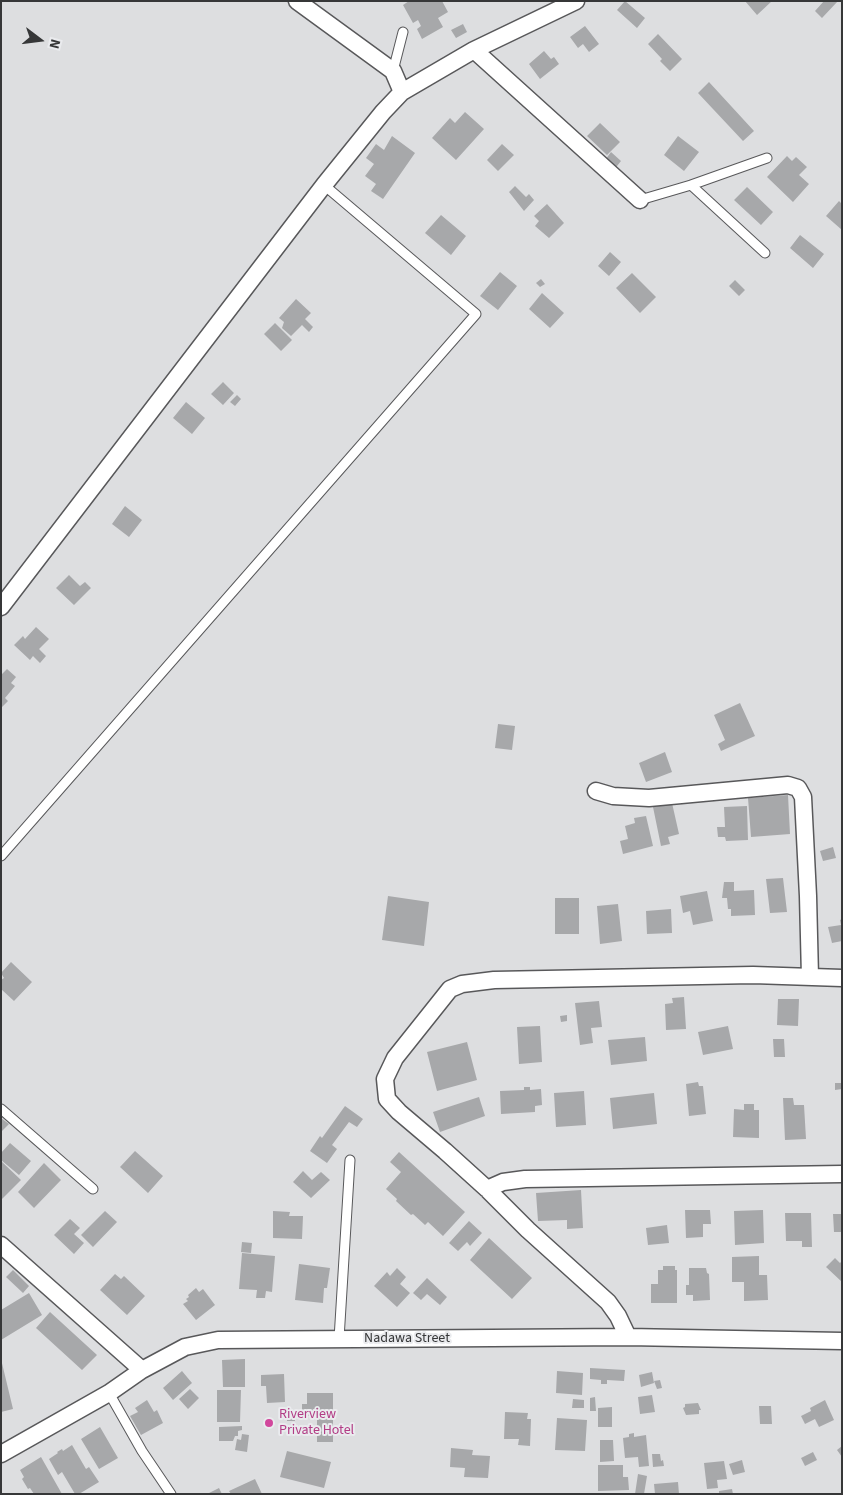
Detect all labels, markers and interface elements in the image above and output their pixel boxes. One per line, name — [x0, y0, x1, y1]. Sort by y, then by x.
north arrow — [15, 15, 65, 65]
text: N — [44, 37, 65, 51]
street label: Nadawa Street — [364, 1331, 450, 1347]
place label: Riverview Private Hotel — [279, 1407, 354, 1440]
marker: Riverview Private Hotel — [263, 1417, 275, 1429]

